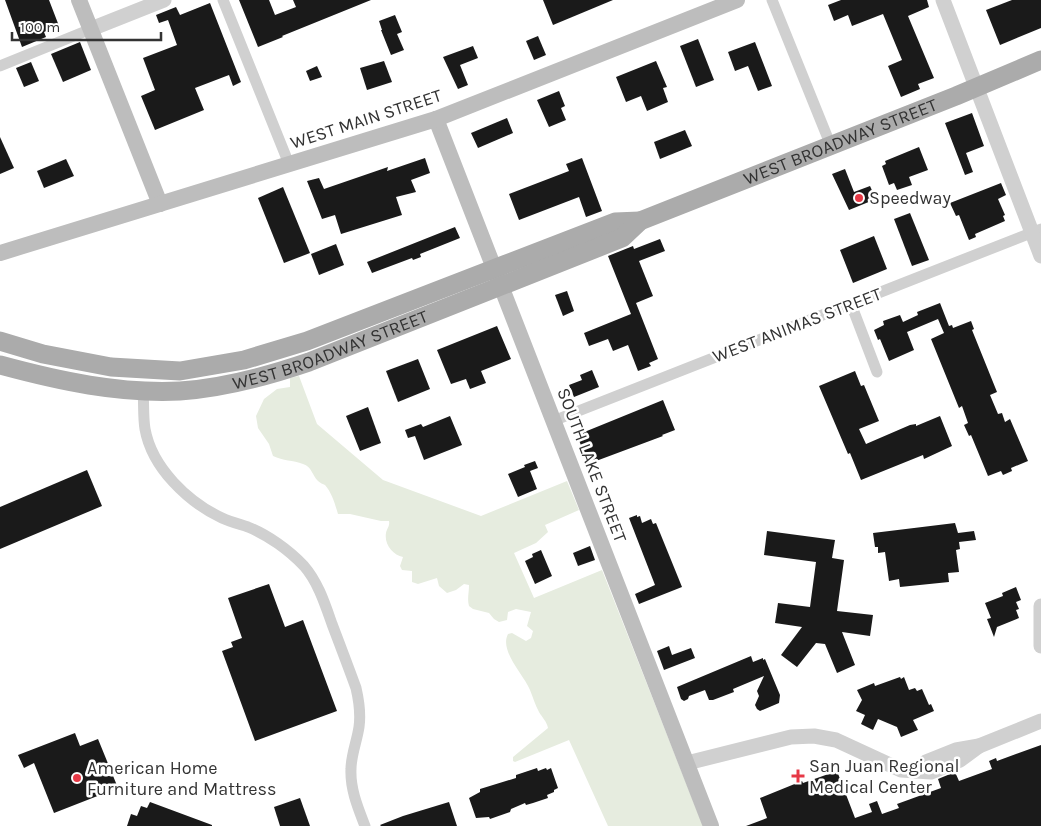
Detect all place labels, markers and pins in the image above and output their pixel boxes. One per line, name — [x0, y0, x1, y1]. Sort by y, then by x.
place label: Speedway — [869, 187, 952, 209]
marker: Speedway — [853, 192, 865, 204]
place label: San Juan Regional Medical Center — [809, 755, 960, 798]
place label: American Home Furniture and Mattress — [87, 757, 276, 800]
marker: San Juan Regional Medical Center — [791, 769, 805, 783]
marker: American Home Furniture and Mattress — [71, 772, 83, 784]

